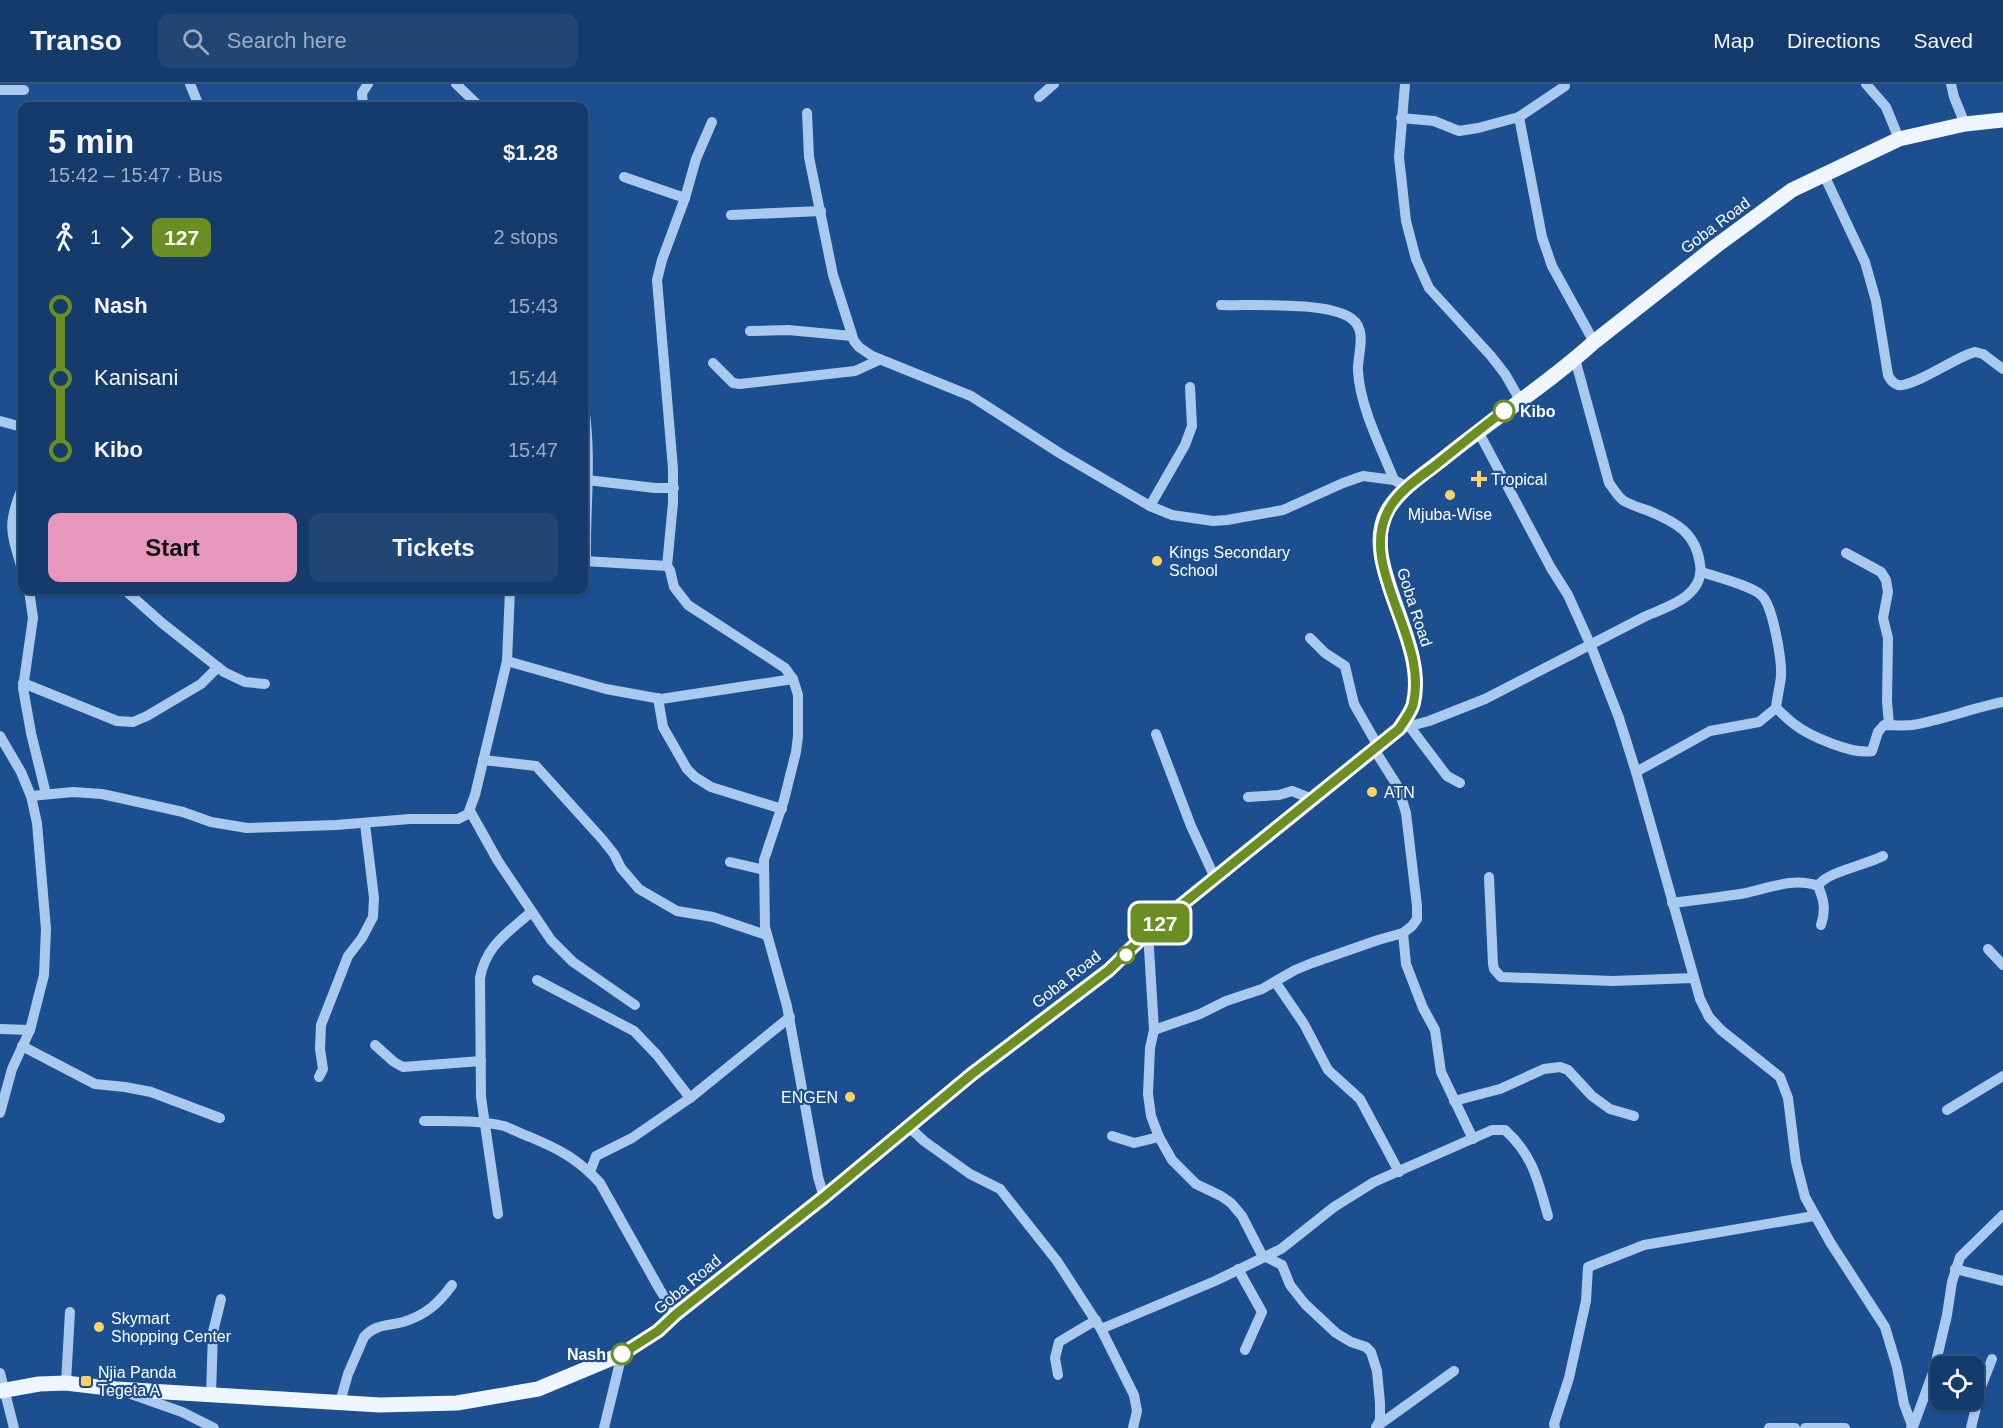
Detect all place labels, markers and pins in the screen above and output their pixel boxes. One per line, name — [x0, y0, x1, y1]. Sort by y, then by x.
marker: Kibo — [1493, 400, 1515, 422]
place label: Kibo — [1520, 403, 1556, 420]
place label: Tropical — [1491, 471, 1547, 488]
marker: Tropical — [1472, 472, 1486, 486]
marker: Mjuba-Wise — [1443, 488, 1457, 502]
place label: Mjuba-Wise — [1408, 506, 1492, 523]
place label: Kings Secondary School — [1169, 544, 1290, 579]
marker: Kings Secondary School — [1150, 554, 1164, 568]
place label: ATN — [1384, 784, 1415, 801]
marker: ATN — [1365, 785, 1379, 799]
unlabelled marker — [1117, 946, 1135, 964]
place label: ENGEN — [781, 1089, 838, 1106]
marker: ENGEN — [843, 1090, 857, 1104]
place label: Skymart Shopping Center — [111, 1310, 232, 1345]
marker: Skymart Shopping Center — [92, 1320, 106, 1334]
marker: Nash — [611, 1343, 633, 1365]
place label: Nash — [567, 1346, 606, 1363]
place label: Njia Panda Tegeta A — [98, 1364, 176, 1399]
marker: Njia Panda Tegeta A — [79, 1374, 93, 1388]

